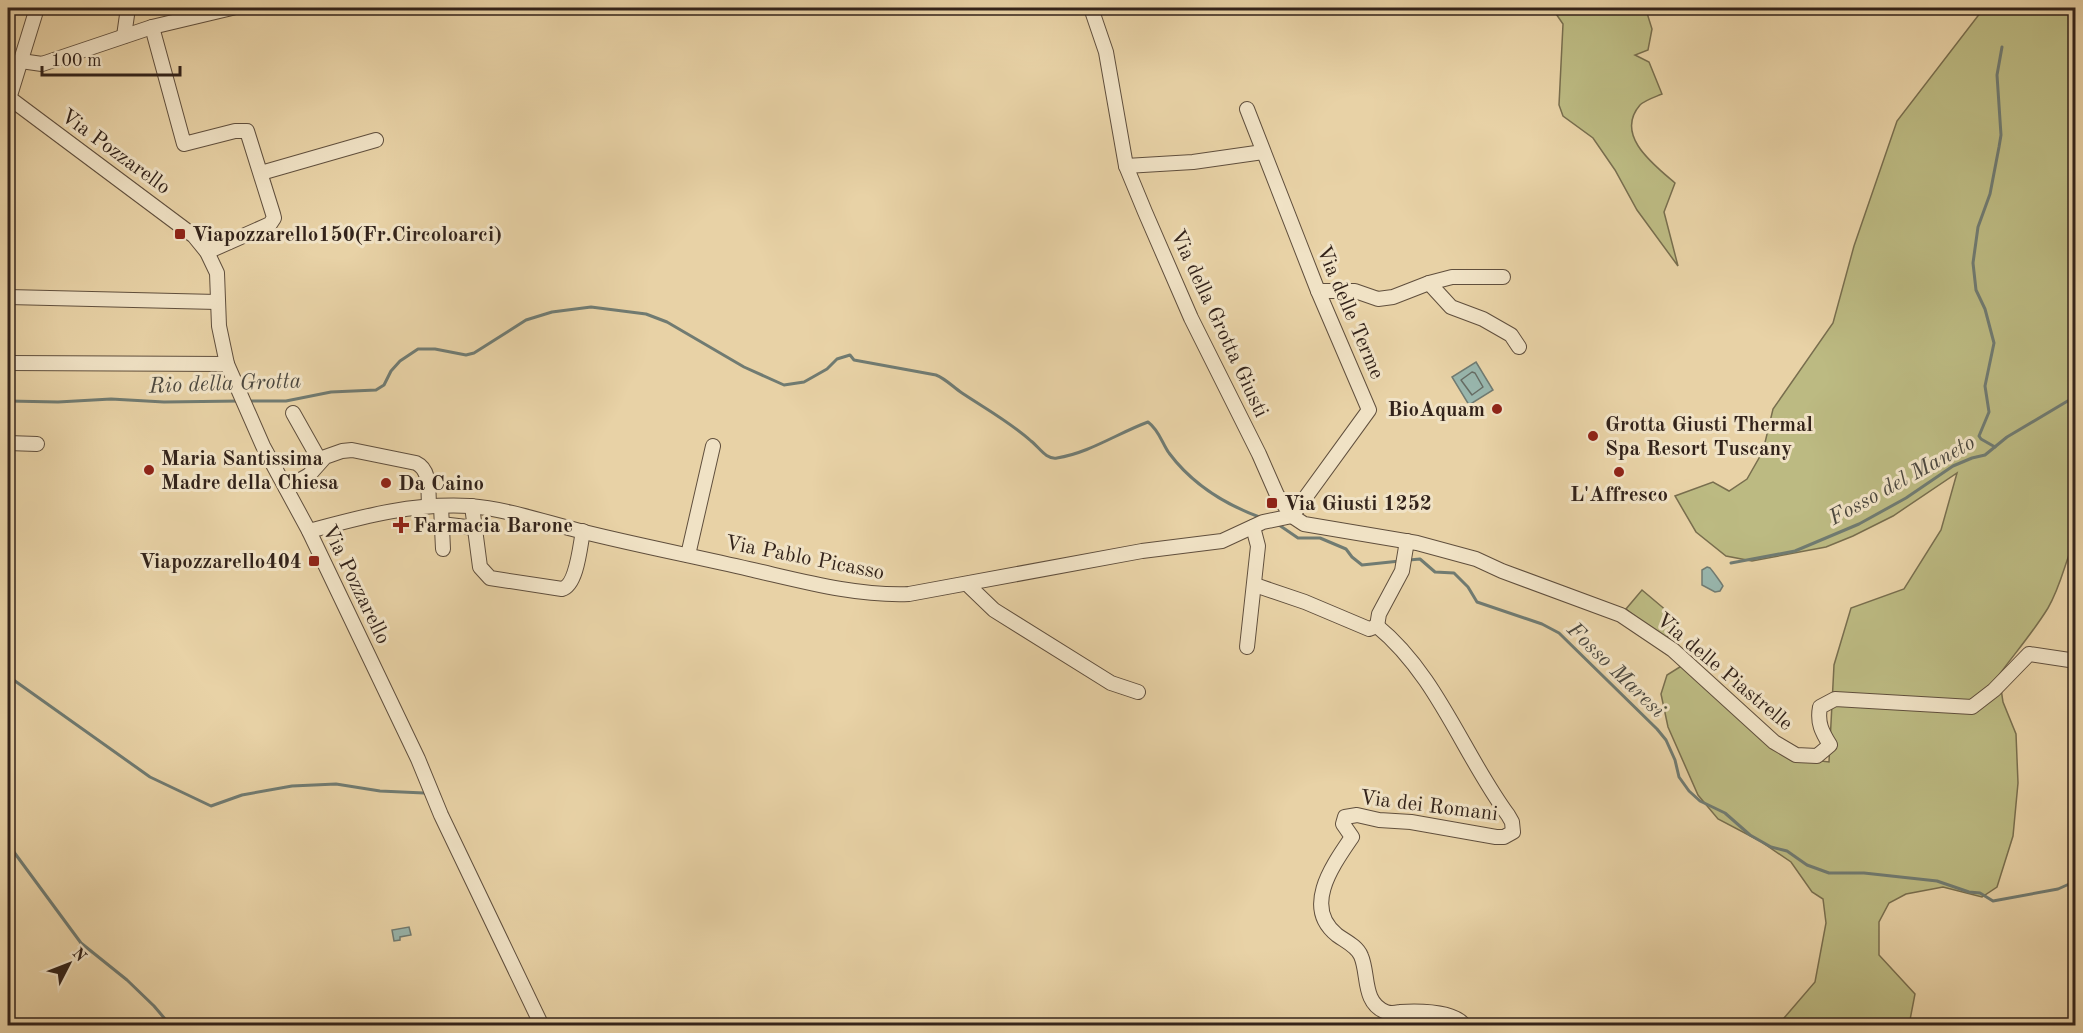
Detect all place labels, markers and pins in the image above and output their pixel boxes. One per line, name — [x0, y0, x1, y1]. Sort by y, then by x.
place label: Viapozzarello150(Fr.Circoloarci) — [192, 225, 502, 246]
marker: Viapozzarello150(Fr.Circoloarci) — [173, 227, 187, 241]
place label: BioAquam — [1387, 400, 1485, 421]
marker: BioAquam — [1490, 402, 1504, 416]
place label: Grotta Giusti Thermal Spa Resort Tuscany — [1605, 415, 1813, 460]
marker: Grotta Giusti Thermal Spa Resort Tuscany — [1586, 429, 1600, 443]
place label: Maria Santissima Madre della Chiesa — [161, 449, 339, 494]
marker: Maria Santissima Madre della Chiesa — [142, 463, 156, 477]
marker: L'Affresco — [1612, 465, 1626, 479]
place label: Da Caino — [398, 474, 484, 495]
marker: Da Caino — [379, 476, 393, 490]
place label: L'Affresco — [1570, 485, 1668, 506]
place label: Via Giusti 1252 — [1284, 494, 1432, 515]
marker: Via Giusti 1252 — [1265, 496, 1279, 510]
place label: Farmacia Barone — [413, 516, 573, 537]
marker: Farmacia Barone — [394, 518, 408, 532]
place label: Viapozzarello404 — [139, 552, 302, 573]
marker: Viapozzarello404 — [307, 554, 321, 568]

